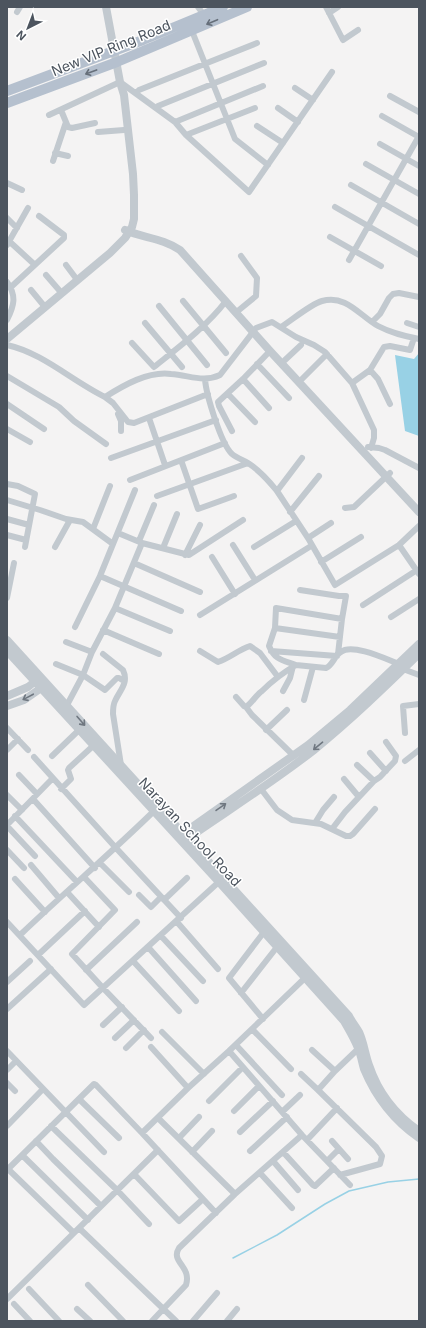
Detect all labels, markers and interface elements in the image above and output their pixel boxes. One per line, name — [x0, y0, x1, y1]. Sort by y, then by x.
north arrow — [8, 8, 48, 48]
street label: New VIP Ring Road — [49, 16, 173, 79]
one-way arrow — [206, 19, 218, 27]
text: N — [14, 27, 29, 43]
one-way arrow — [86, 68, 98, 76]
one-way arrow — [22, 694, 34, 702]
one-way arrow — [76, 715, 85, 726]
one-way arrow — [313, 742, 323, 751]
street label: Narayan School Road — [136, 774, 245, 890]
one-way arrow — [215, 803, 226, 811]

